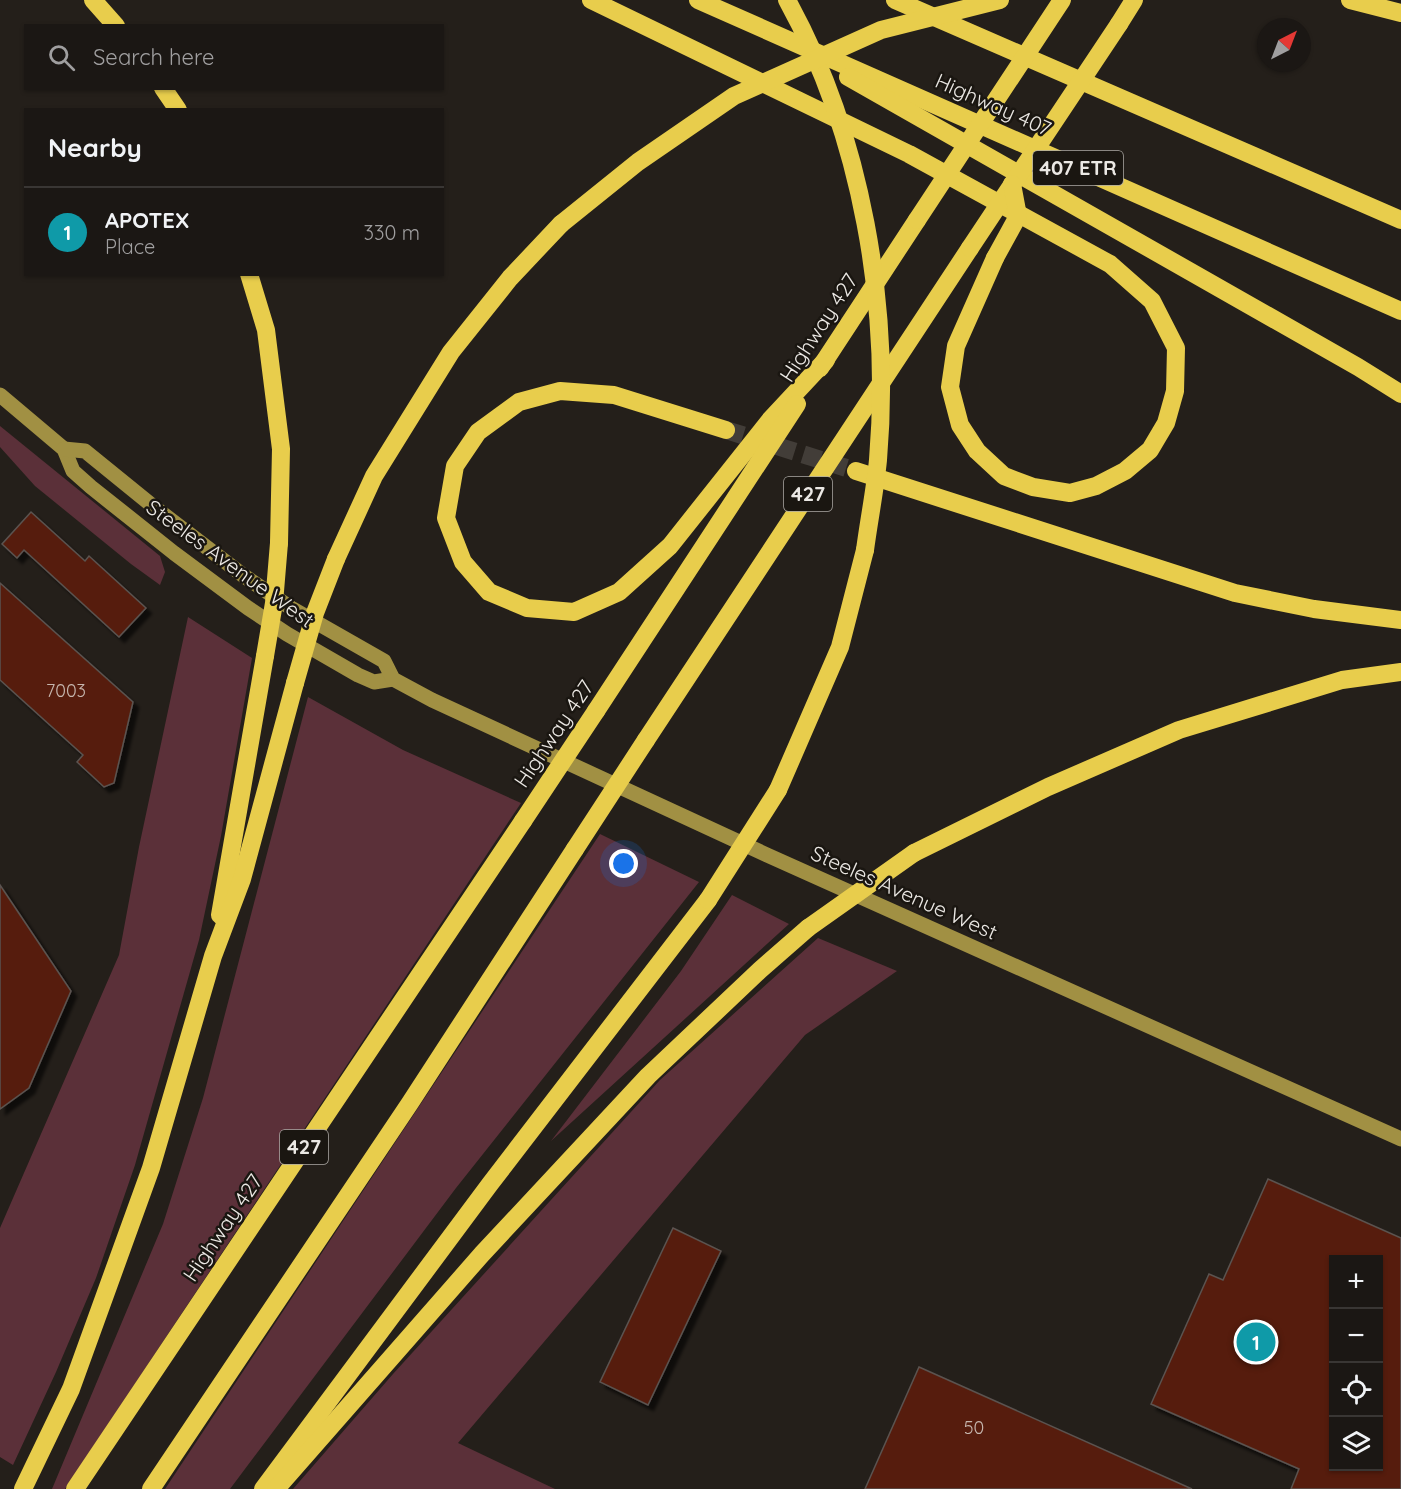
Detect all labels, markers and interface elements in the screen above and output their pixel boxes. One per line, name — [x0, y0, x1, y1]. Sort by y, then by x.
north arrow — [1257, 18, 1311, 72]
search box — [24, 24, 444, 90]
icon: search — [45, 41, 78, 74]
text: Search here — [93, 43, 214, 71]
street label: Highway 407 — [931, 67, 1056, 141]
text: Nearby — [48, 131, 142, 164]
road number: 407 ETR — [1033, 151, 1123, 185]
text: APOTEX — [105, 206, 189, 234]
text: 1 — [64, 220, 71, 245]
text: 330 m — [363, 220, 420, 245]
text: Place — [105, 234, 155, 259]
street label: Highway 427 — [773, 268, 863, 387]
road number: 427 — [784, 477, 832, 511]
street label: Steeles Avenue West — [142, 494, 320, 633]
street label: Highway 427 — [508, 675, 599, 792]
house number: 7003 — [46, 679, 86, 702]
street label: Steeles Avenue West — [807, 839, 1001, 945]
your location — [609, 849, 638, 878]
road number: 427 — [280, 1130, 328, 1164]
street label: Highway 427 — [177, 1169, 268, 1286]
map controls — [1329, 1255, 1383, 1471]
button: + — [1329, 1255, 1383, 1309]
button: − — [1329, 1309, 1383, 1363]
pin: 1 — [1236, 1320, 1276, 1364]
button: locate — [1329, 1363, 1383, 1417]
house number: 50 — [964, 1416, 984, 1439]
button: layers — [1329, 1417, 1383, 1471]

